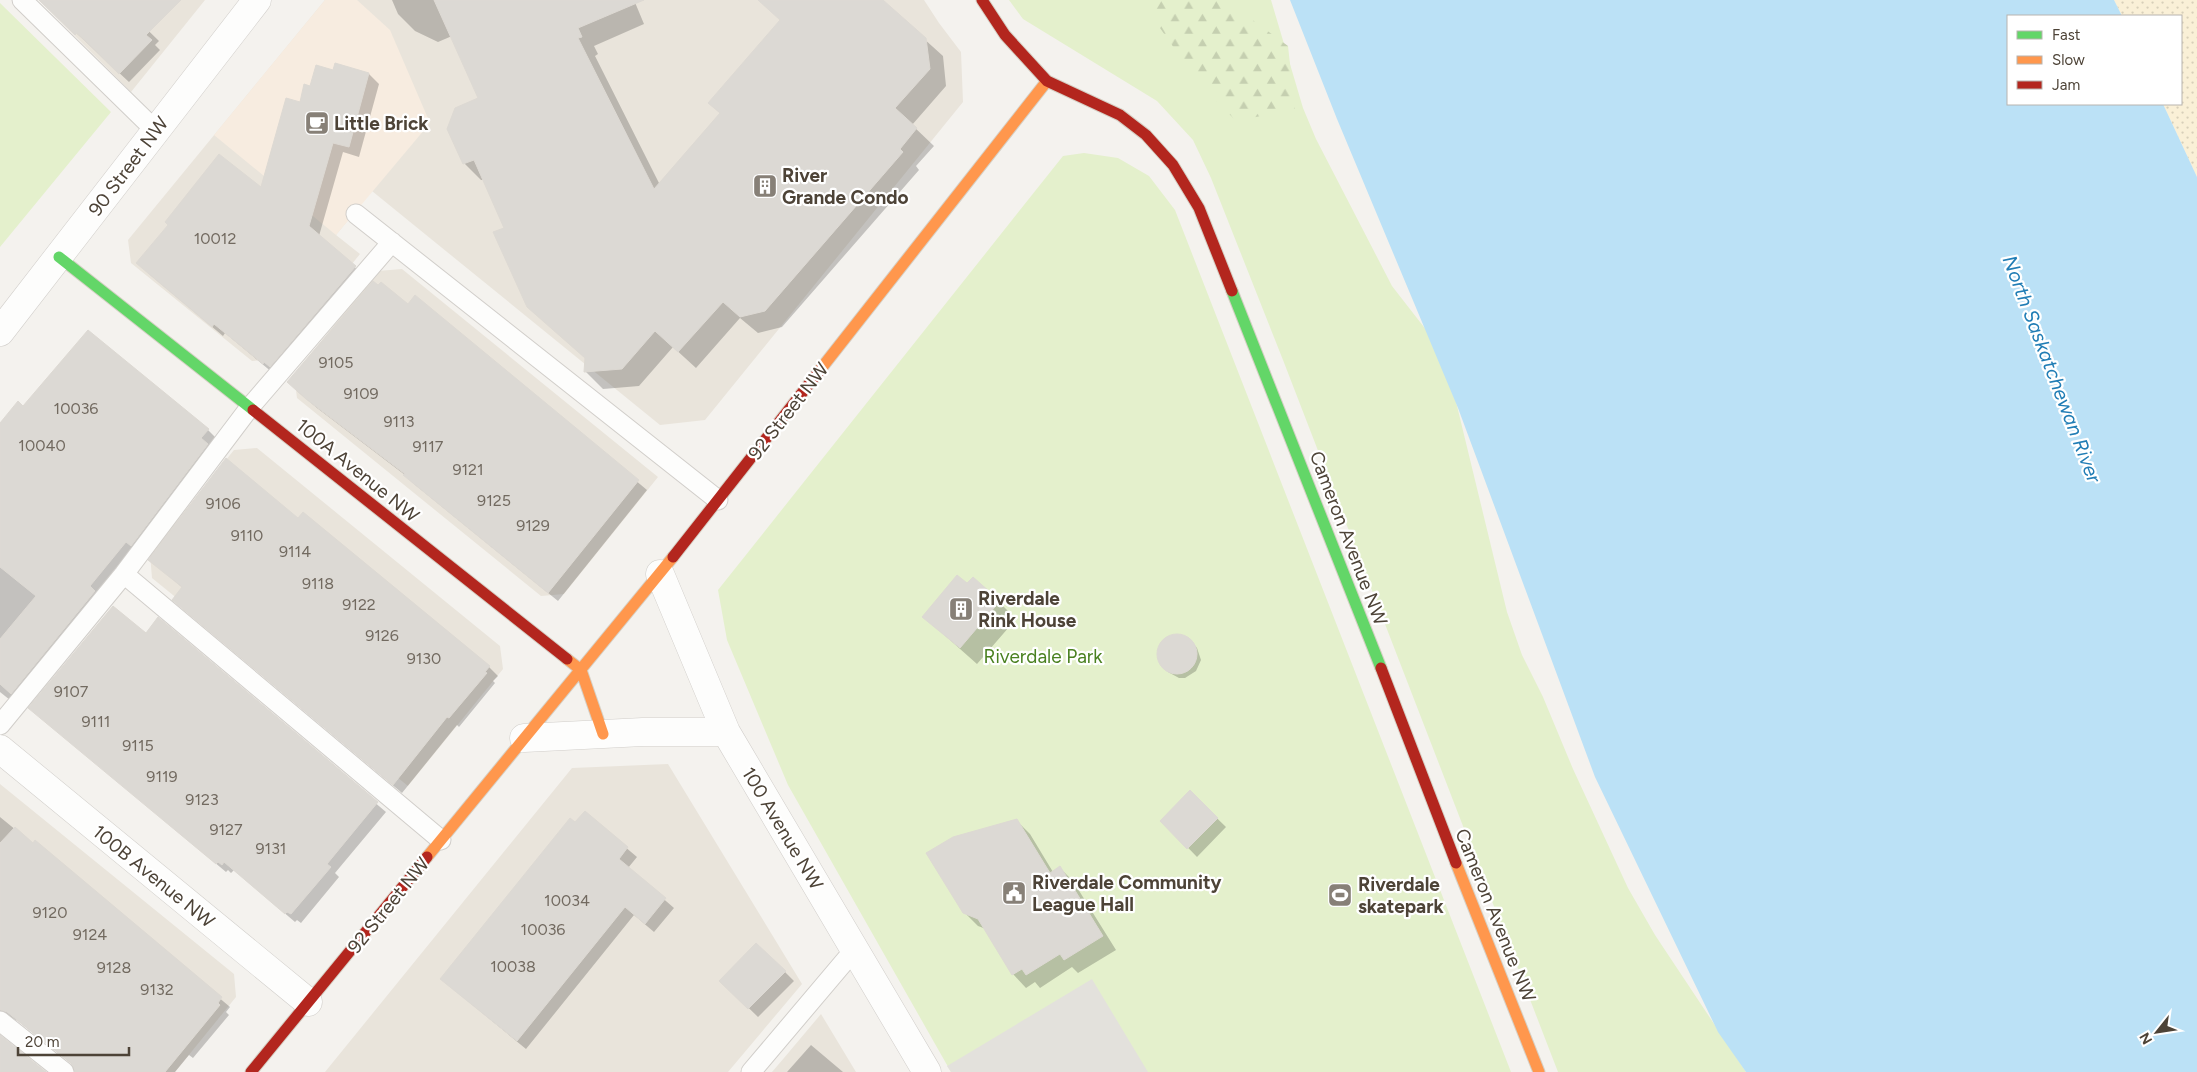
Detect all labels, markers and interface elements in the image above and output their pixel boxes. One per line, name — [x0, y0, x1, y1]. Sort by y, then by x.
legend — [2007, 15, 2182, 105]
text: Fast — [2052, 26, 2081, 44]
text: Slow — [2052, 51, 2085, 69]
text: Jam — [2052, 76, 2080, 94]
cafe icon: Little Brick — [304, 110, 330, 136]
street label: 90 Street NW — [84, 111, 174, 221]
place label: Little Brick — [334, 112, 429, 135]
place label: River Grande Condo — [782, 164, 909, 209]
building icon: River Grande Condo — [752, 173, 778, 199]
house number: 10012 — [194, 229, 236, 248]
water label: North Saskatchewan River — [1998, 252, 2107, 487]
house number: 9105 — [318, 353, 354, 372]
street label: 92 Street NW — [743, 358, 834, 464]
house number: 9109 — [344, 384, 378, 403]
house number: 10036 — [54, 399, 98, 418]
house number: 9113 — [384, 412, 414, 431]
street label: 100A Avenue NW — [292, 414, 424, 528]
house number: 10040 — [18, 436, 66, 455]
house number: 9117 — [413, 437, 444, 456]
street label: Cameron Avenue NW — [1305, 448, 1393, 629]
house number: 9121 — [452, 460, 484, 479]
house number: 9125 — [477, 491, 511, 510]
house number: 9106 — [206, 494, 240, 513]
house number: 9129 — [516, 516, 550, 535]
house number: 9110 — [231, 526, 263, 545]
house number: 9114 — [279, 542, 311, 561]
house number: 9118 — [302, 574, 334, 593]
place label: Riverdale Rink House — [978, 587, 1077, 632]
house number: 9122 — [342, 595, 376, 614]
building icon: Riverdale Rink House — [948, 596, 974, 622]
house number: 9126 — [365, 626, 399, 645]
park label: Riverdale Park — [984, 645, 1103, 668]
house number: 9130 — [407, 649, 441, 668]
house number: 9107 — [54, 682, 89, 701]
house number: 9111 — [82, 712, 110, 731]
house number: 9115 — [122, 736, 154, 755]
street label: 100 Avenue NW — [737, 763, 829, 894]
house number: 9119 — [146, 767, 178, 786]
house number: 9123 — [185, 790, 219, 809]
street label: 100B Avenue NW — [88, 820, 220, 933]
house number: 9127 — [209, 820, 243, 839]
street label: Cameron Avenue NW — [1450, 825, 1541, 1006]
house number: 9131 — [256, 839, 286, 858]
street label: 92 Street NW — [343, 852, 435, 958]
place label: Riverdale Community League Hall — [1032, 871, 1222, 916]
place label: Riverdale skatepark — [1358, 873, 1444, 918]
public building icon: Riverdale Community League Hall — [1001, 880, 1027, 906]
sports icon: Riverdale skatepark — [1327, 882, 1353, 908]
house number: 10034 — [544, 891, 590, 910]
house number: 9120 — [33, 903, 67, 922]
house number: 10036 — [521, 920, 565, 939]
house number: 9124 — [73, 925, 107, 944]
house number: 10038 — [490, 957, 536, 976]
house number: 9128 — [97, 958, 131, 977]
house number: 9132 — [140, 980, 174, 999]
north arrow — [2132, 1007, 2182, 1057]
scale bar — [18, 1024, 129, 1056]
text: N — [2136, 1029, 2156, 1047]
text: 20 m — [25, 1033, 59, 1051]

